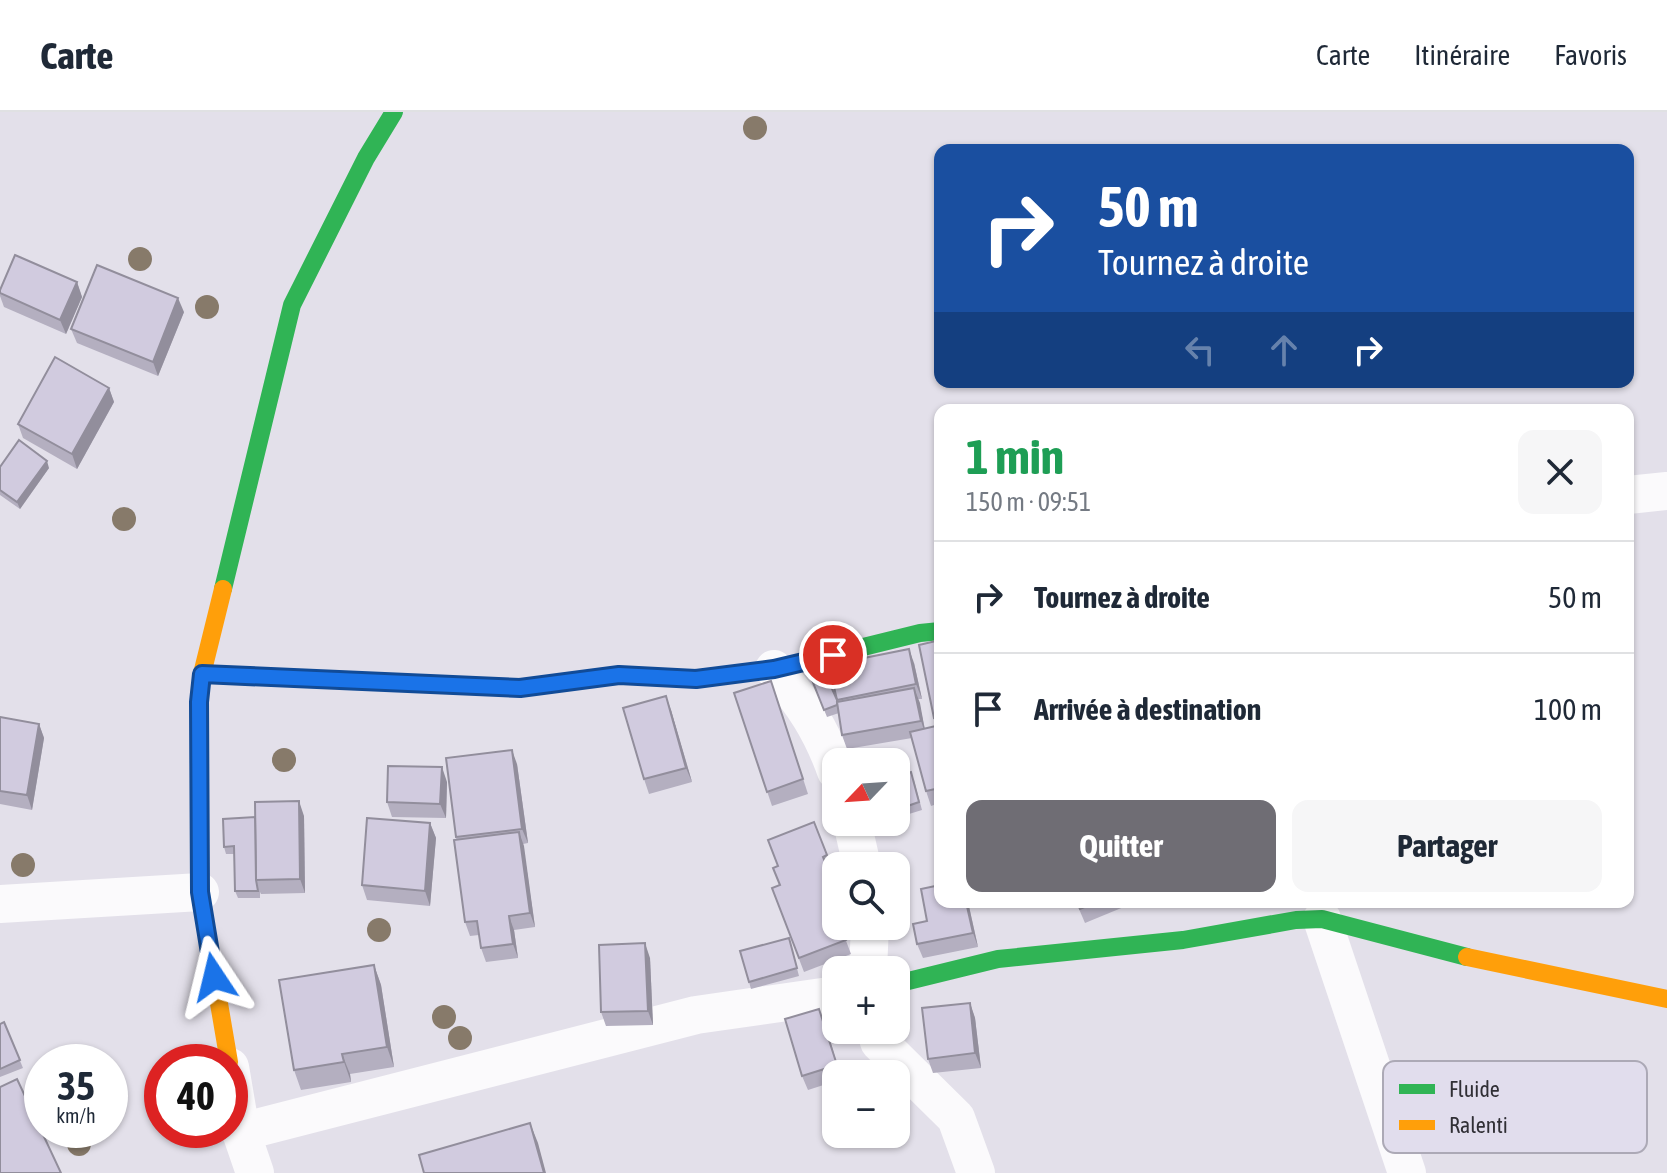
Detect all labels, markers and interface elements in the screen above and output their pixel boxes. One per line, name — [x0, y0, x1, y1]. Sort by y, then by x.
text: Carte — [40, 34, 113, 77]
text: Carte — [1316, 39, 1370, 71]
text: Itinéraire — [1414, 39, 1510, 71]
text: Favoris — [1554, 39, 1627, 71]
text: 50 m — [1098, 175, 1199, 239]
icon: right — [966, 176, 1070, 280]
text: Tournez à droite — [1098, 241, 1309, 283]
icon: left — [1178, 328, 1222, 372]
icon: ahead — [1262, 328, 1306, 372]
icon: right — [1346, 328, 1390, 372]
text: 1 min — [966, 429, 1064, 484]
button: close — [1518, 430, 1602, 514]
text: 150 m · 09:51 — [966, 487, 1091, 517]
icon: right — [966, 575, 1010, 619]
text: Tournez à droite — [1034, 580, 1210, 614]
text: 50 m — [1548, 580, 1602, 614]
pin — [799, 621, 867, 689]
icon: arrive — [811, 633, 855, 677]
icon: arrive — [966, 687, 1010, 731]
text: Arrivée à destination — [1034, 692, 1261, 726]
text: 100 m — [1534, 692, 1602, 726]
north arrow — [822, 748, 910, 836]
map controls — [822, 748, 910, 1148]
button: Quitter — [966, 800, 1276, 892]
button: Partager — [1292, 800, 1602, 892]
button: search — [822, 852, 910, 940]
position arrow — [172, 935, 256, 1019]
button: + — [822, 956, 910, 1044]
speed limit sign: 40 — [144, 1044, 248, 1148]
button: − — [822, 1060, 910, 1148]
legend — [1383, 1061, 1647, 1153]
text: 35 — [57, 1063, 95, 1108]
text: Fluide — [1449, 1076, 1500, 1102]
text: km/h — [56, 1104, 96, 1127]
text: Ralenti — [1449, 1112, 1508, 1138]

